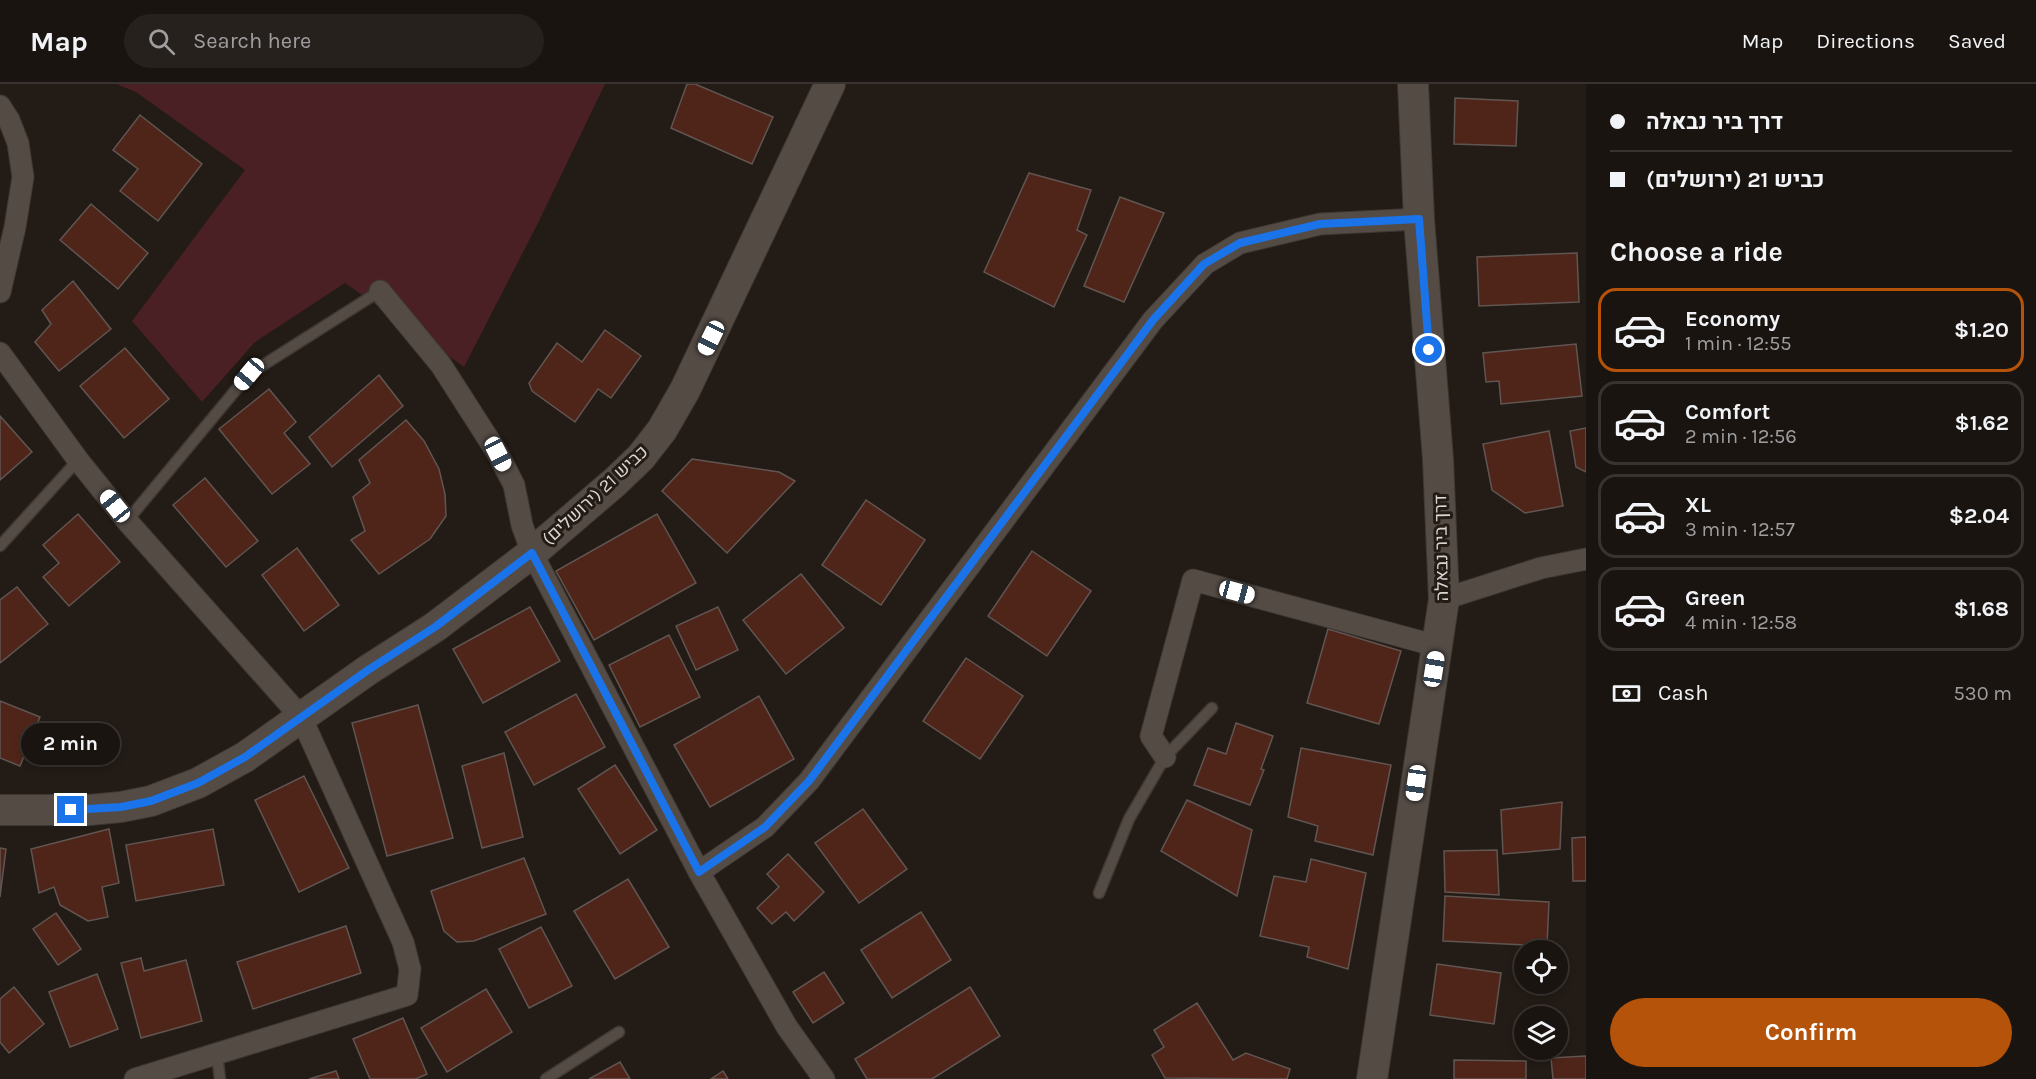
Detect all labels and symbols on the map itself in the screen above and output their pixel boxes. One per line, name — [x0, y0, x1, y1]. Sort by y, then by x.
car — [695, 318, 727, 358]
route start — [1415, 336, 1442, 363]
car — [231, 354, 267, 394]
car — [482, 434, 514, 474]
street label: כביש 21 (ירושלים) — [538, 440, 652, 550]
car — [97, 486, 133, 526]
street label: דרך ביר נבאלה — [1429, 494, 1453, 602]
car — [1217, 579, 1257, 605]
car — [1422, 650, 1446, 688]
callout: 2 min — [22, 723, 121, 765]
car — [1405, 764, 1427, 802]
route end — [57, 796, 84, 823]

